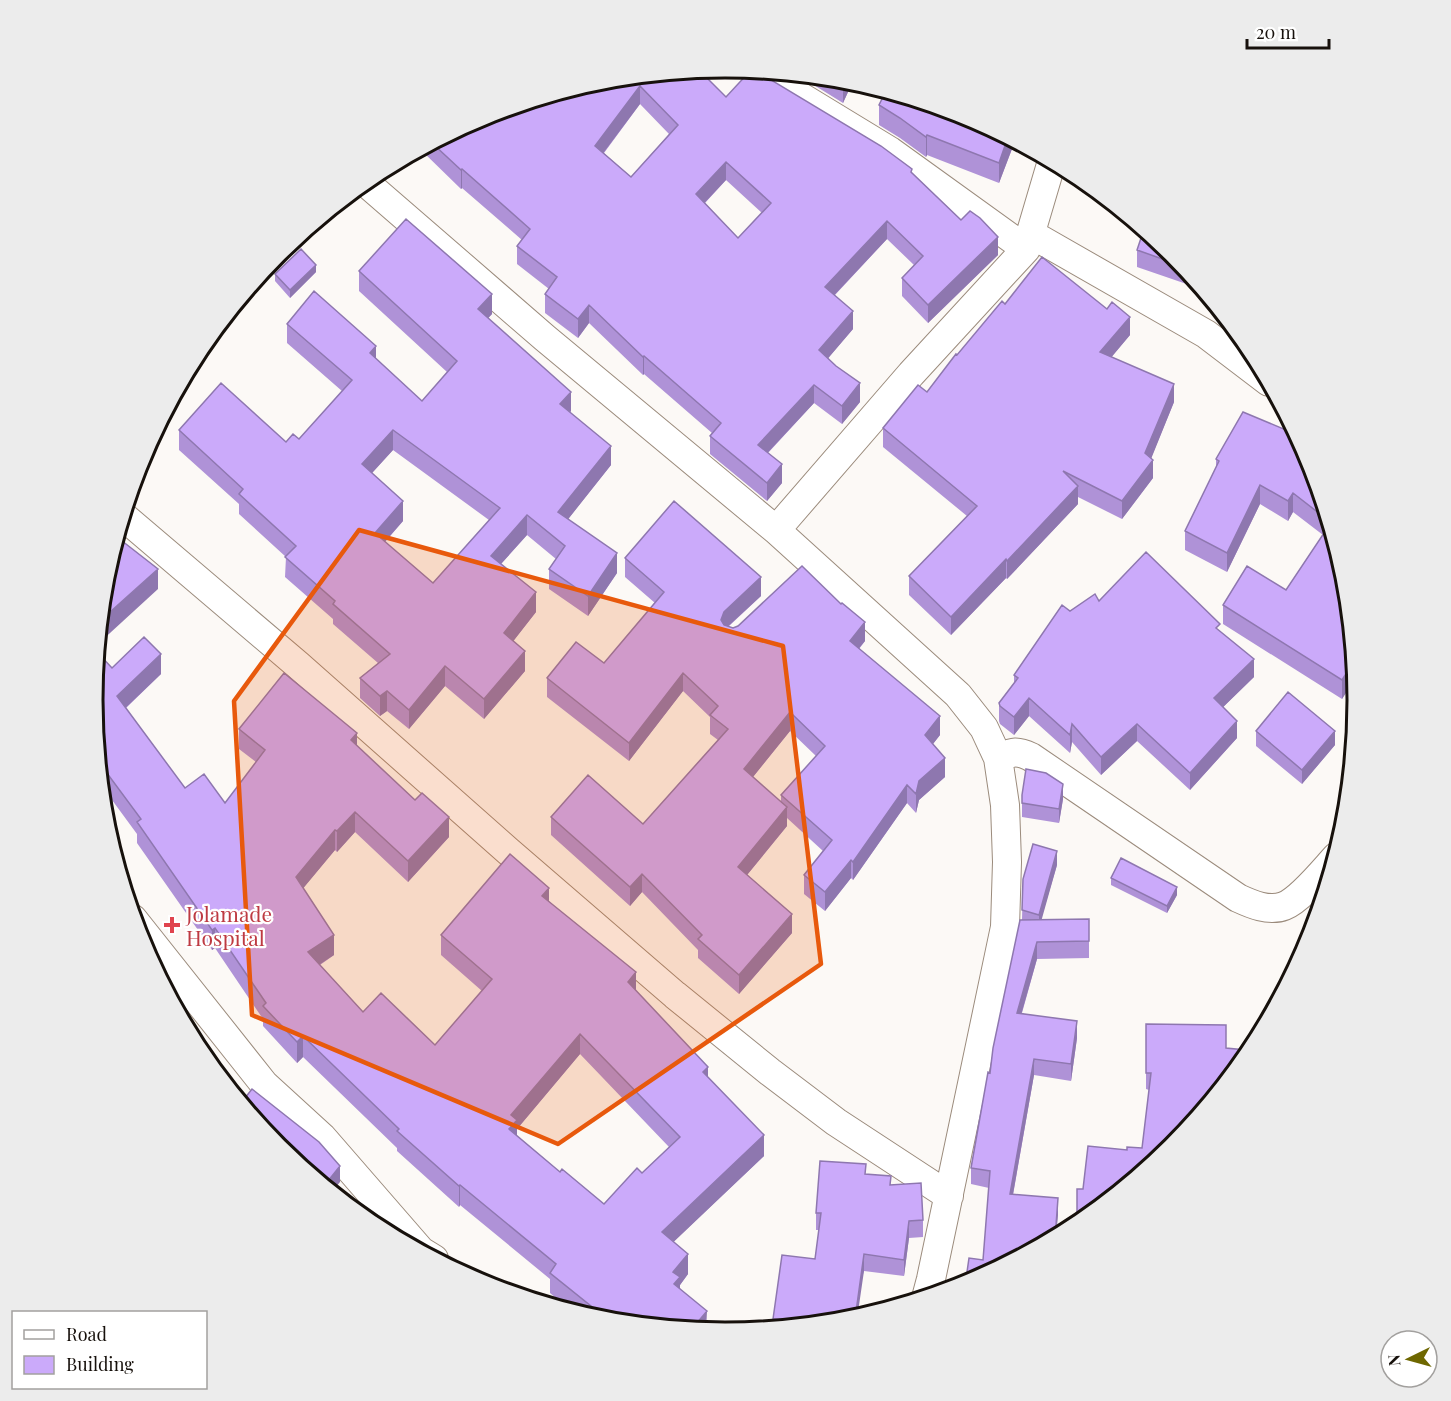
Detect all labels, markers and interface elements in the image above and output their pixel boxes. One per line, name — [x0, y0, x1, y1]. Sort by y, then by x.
scale bar — [1247, 12, 1330, 50]
text: 20 m — [1256, 20, 1296, 44]
place label: Jolamade Hospital — [185, 899, 272, 951]
marker: Jolamade Hospital — [163, 916, 181, 934]
legend — [12, 1311, 207, 1389]
text: Road — [66, 1322, 107, 1346]
north arrow — [1379, 1329, 1439, 1389]
text: Building — [66, 1352, 134, 1376]
text: N — [1383, 1353, 1405, 1367]

